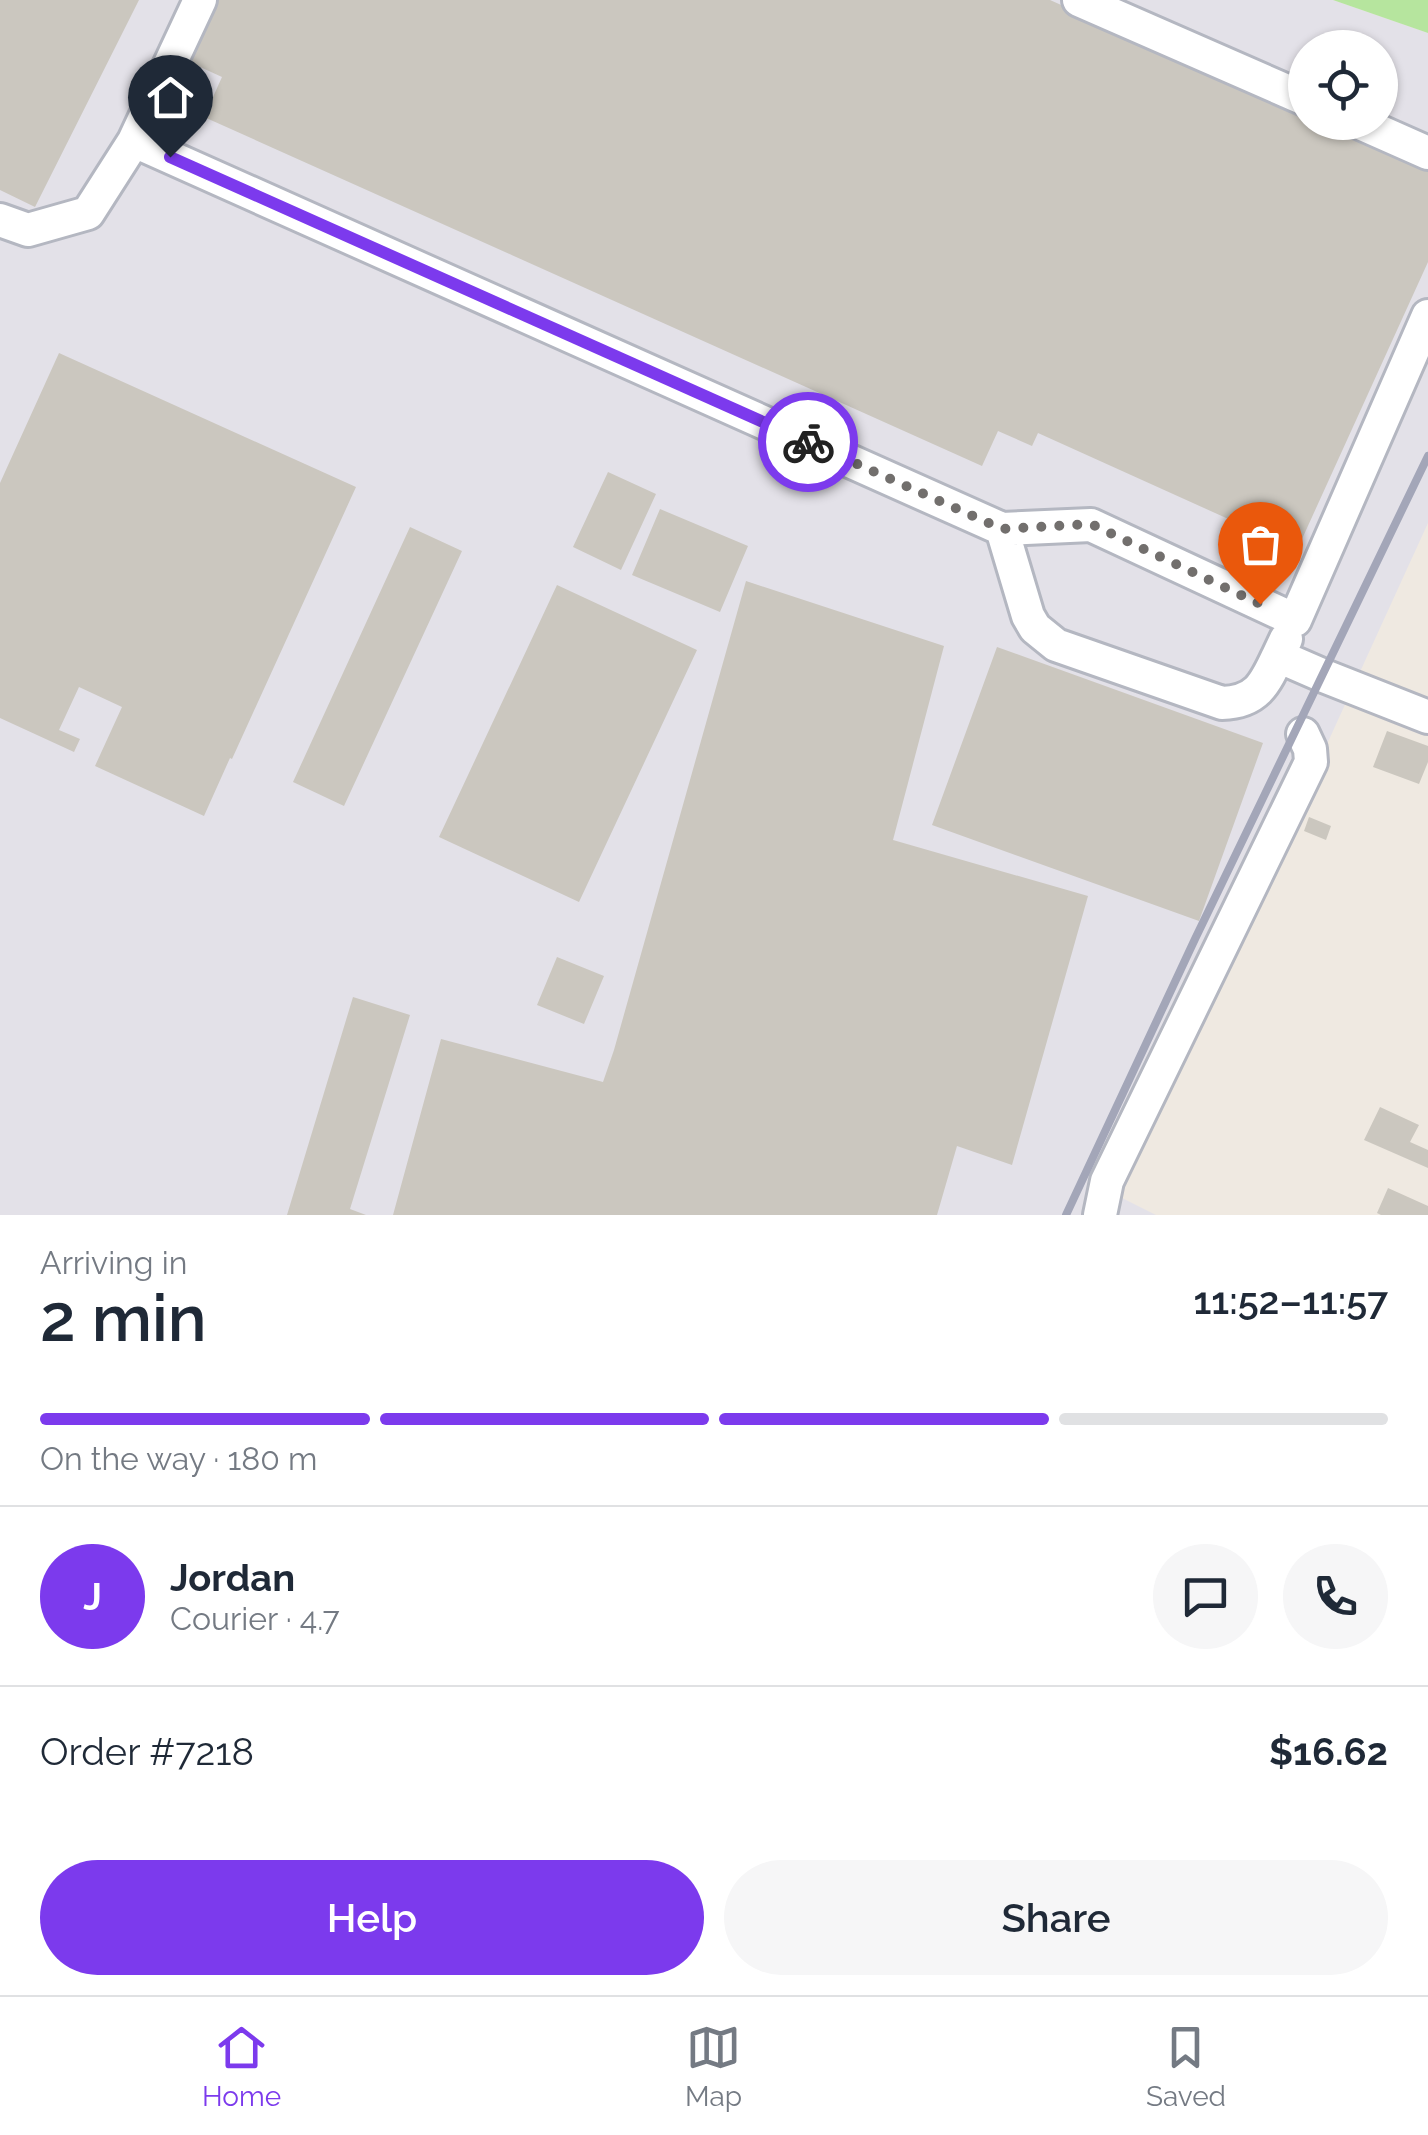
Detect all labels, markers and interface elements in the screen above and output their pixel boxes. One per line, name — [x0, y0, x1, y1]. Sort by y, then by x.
map controls — [1288, 30, 1398, 140]
button: locate — [1288, 30, 1398, 140]
pin — [128, 55, 213, 158]
icon: home — [143, 70, 198, 125]
courier — [758, 392, 858, 492]
icon: bike — [781, 415, 836, 470]
pin — [1218, 502, 1303, 605]
icon: bag — [1233, 517, 1288, 572]
text: Arriving in — [40, 1244, 187, 1281]
text: 11:52–11:57 — [1193, 1278, 1388, 1323]
text: 2 min — [40, 1280, 207, 1356]
text: On the way · 180 m — [40, 1440, 317, 1477]
button: chat — [1153, 1544, 1258, 1649]
button: phone — [1283, 1544, 1388, 1649]
text: Jordan — [170, 1555, 295, 1600]
text: J — [83, 1574, 102, 1619]
text: Courier · 4.7 — [170, 1600, 340, 1637]
text: Order #7218 — [40, 1729, 254, 1774]
text: $16.62 — [1269, 1729, 1388, 1774]
button: Help — [40, 1860, 704, 1975]
button: Share — [724, 1860, 1388, 1975]
tab: Home — [202, 2020, 281, 2113]
tab: Map — [685, 2020, 742, 2113]
tab: Saved — [1146, 2020, 1226, 2113]

